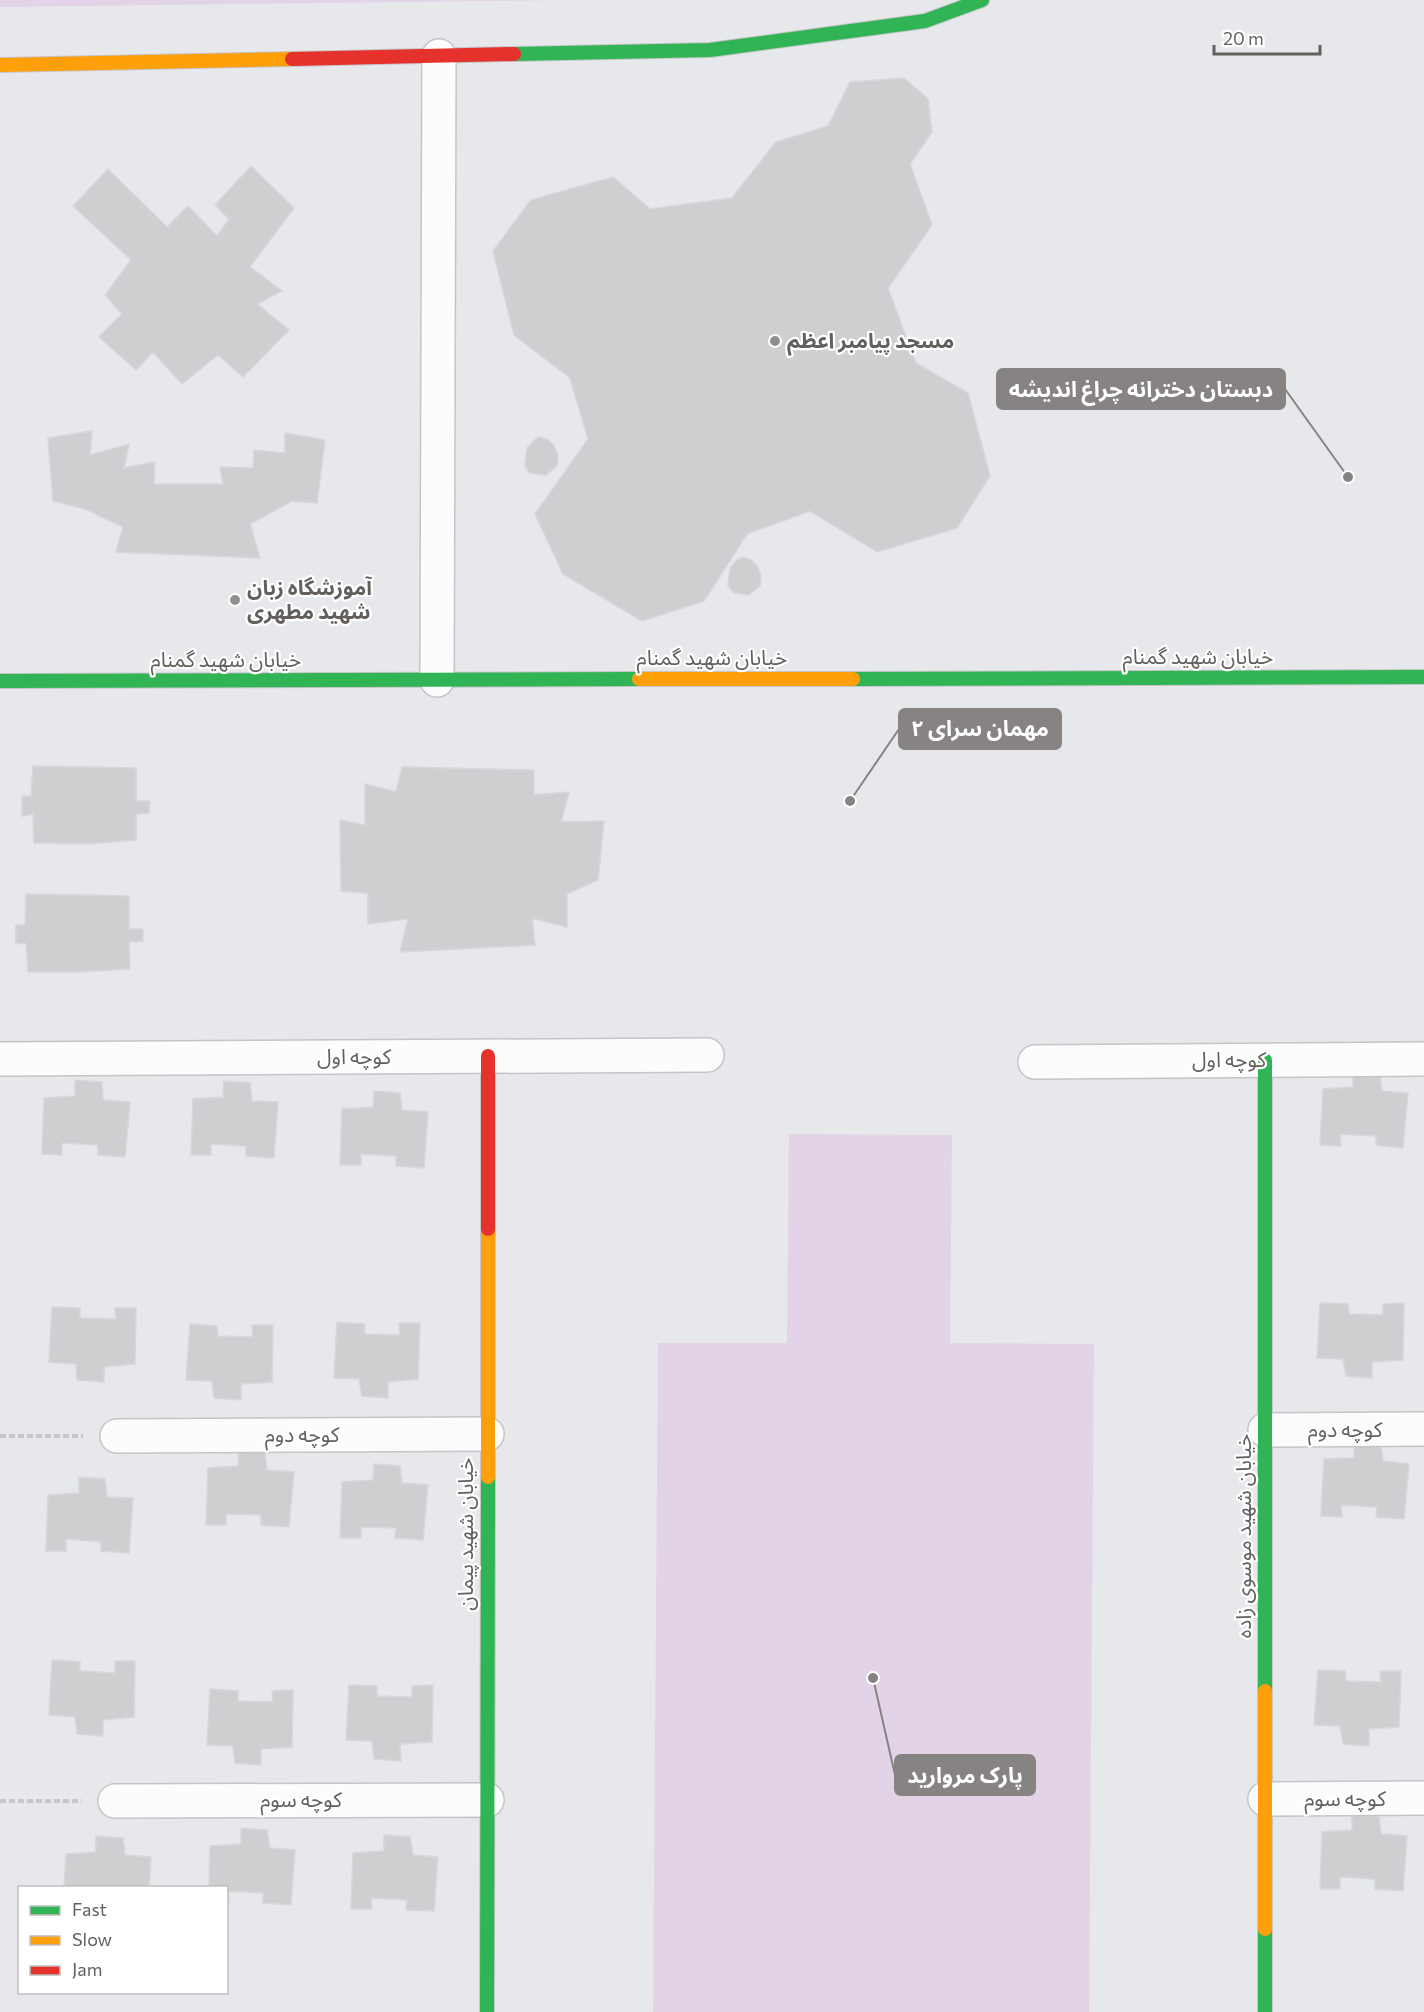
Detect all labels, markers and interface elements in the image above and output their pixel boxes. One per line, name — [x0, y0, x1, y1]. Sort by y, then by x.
scale bar — [1214, 18, 1320, 56]
text: 20 m — [1223, 27, 1264, 49]
place label: مسجد پیامبر اعظم — [787, 327, 954, 356]
marker: مسجد پیامبر اعظم — [768, 334, 782, 348]
callout: دبستان دخترانه چراغ اندیشه — [997, 369, 1285, 409]
text: دبستان دخترانه چراغ اندیشه — [1009, 375, 1273, 406]
place label: آموزشگاه زبان شهید مطهری — [247, 574, 373, 624]
marker: آموزشگاه زبان شهید مطهری — [228, 593, 242, 607]
street label: خیابان شهید گمنام — [1123, 643, 1273, 673]
street label: خیابان شهید گمنام — [637, 644, 787, 674]
street label: خیابان شهید گمنام — [151, 646, 301, 676]
callout: مهمان سرای ۲ — [899, 709, 1061, 749]
text: مهمان سرای ۲ — [911, 714, 1049, 741]
street label: کوچه اول — [317, 1043, 391, 1070]
street label: کوچه اول — [1192, 1046, 1266, 1073]
street label: کوچه دوم — [1308, 1416, 1383, 1446]
street label: کوچه دوم — [265, 1421, 340, 1451]
street label: خیابان شهید موسوی زاده — [1230, 1434, 1256, 1638]
street label: خیابان شهید پیمان — [452, 1457, 479, 1611]
callout: پارک مروارید — [895, 1755, 1035, 1795]
text: پارک مروارید — [907, 1761, 1023, 1790]
street label: کوچه سوم — [1304, 1785, 1386, 1815]
street label: کوچه سوم — [260, 1786, 342, 1816]
legend — [18, 1886, 228, 1994]
text: Fast — [72, 1898, 107, 1920]
text: Slow — [72, 1928, 112, 1950]
text: Jam — [72, 1958, 102, 1980]

